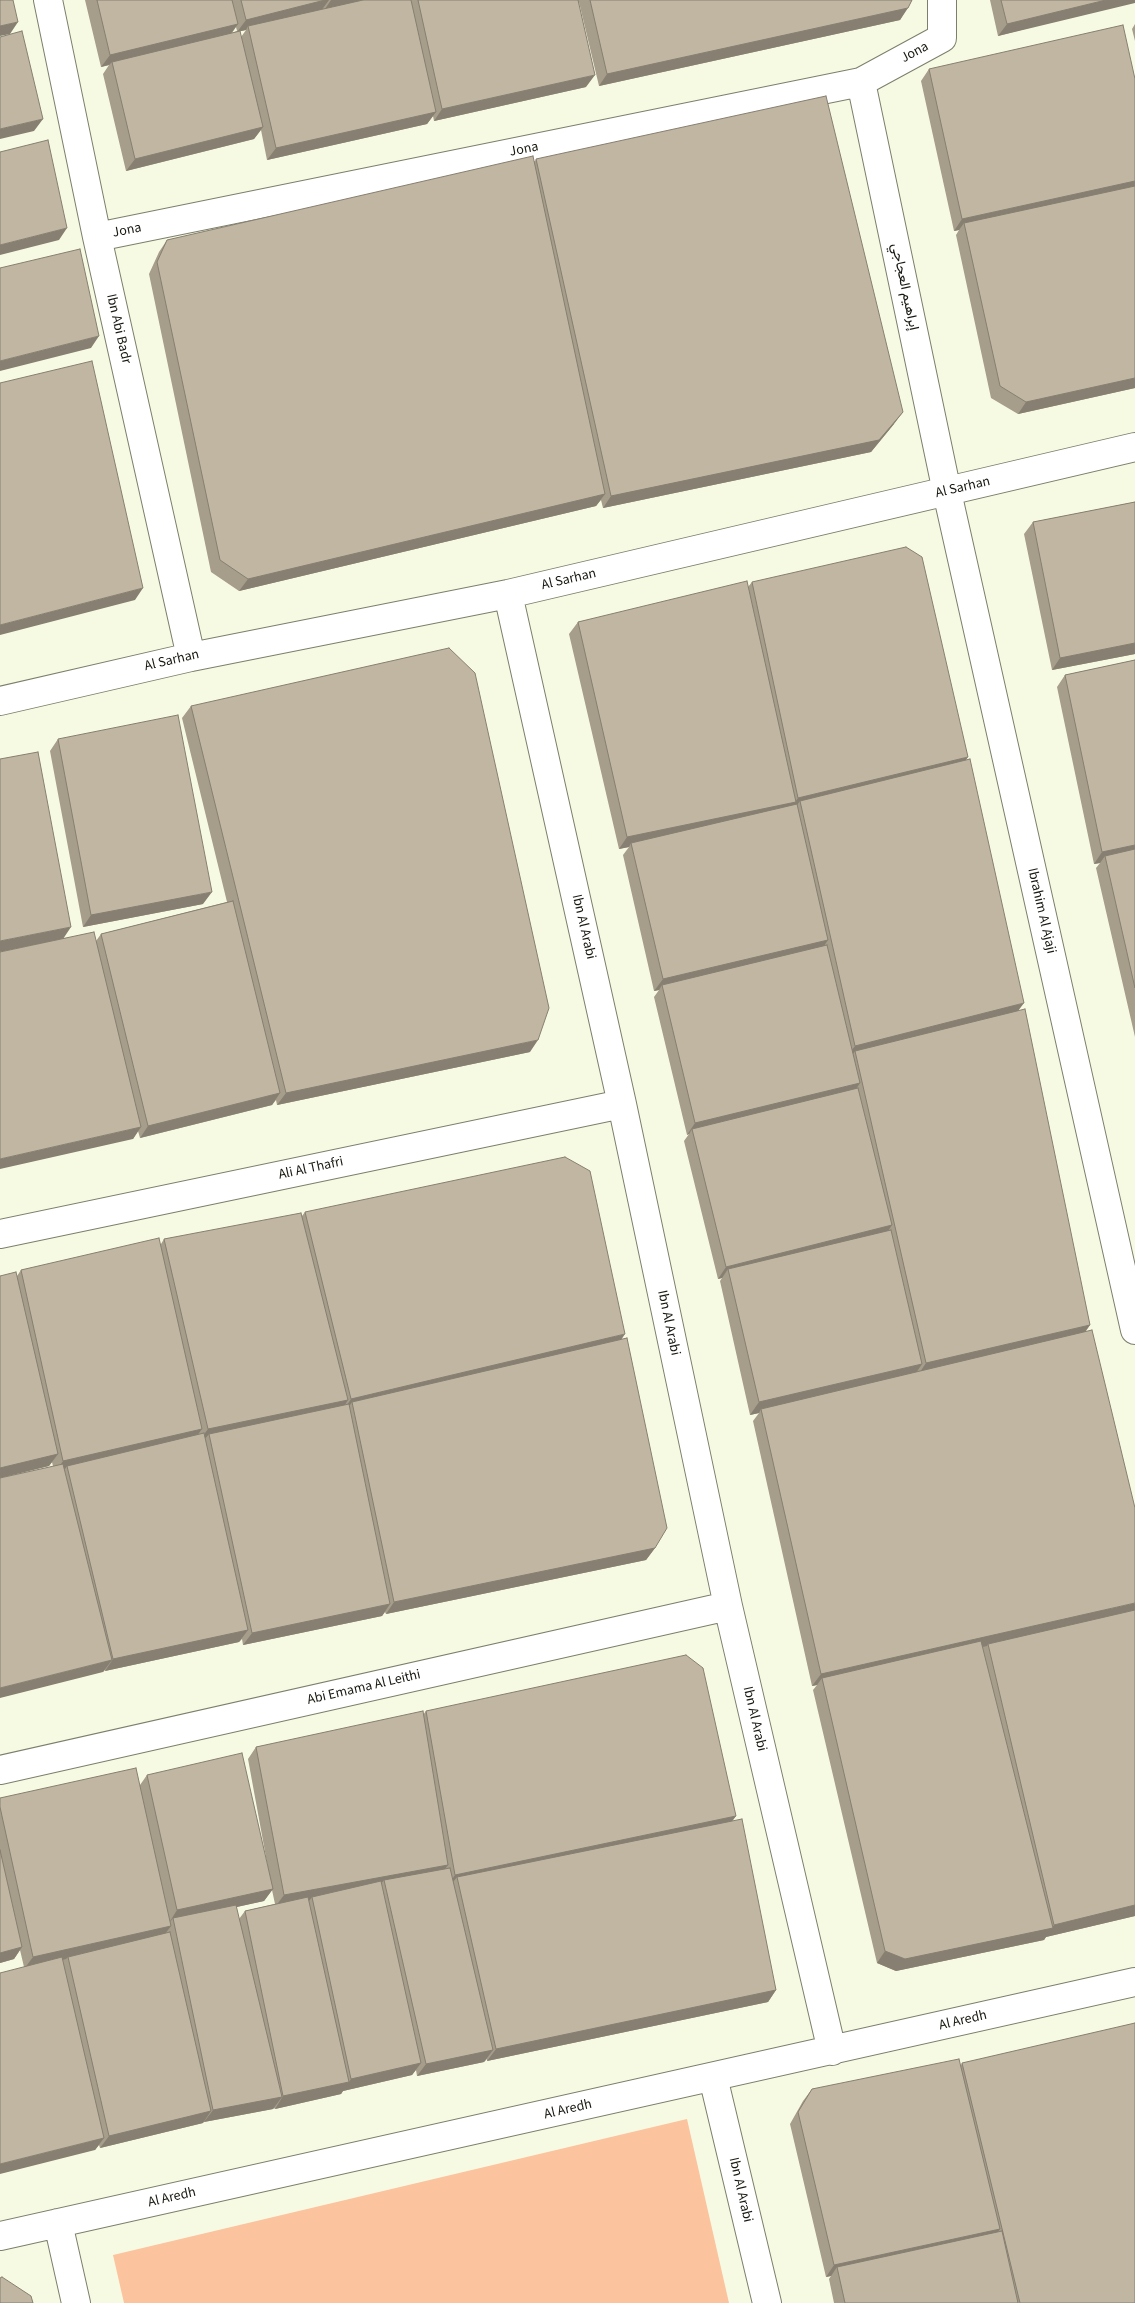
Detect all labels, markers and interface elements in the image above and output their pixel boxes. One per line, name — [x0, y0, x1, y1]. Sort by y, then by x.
street label: Jona — [898, 39, 932, 67]
street label: Jona — [508, 139, 540, 161]
street label: Jona — [111, 220, 143, 242]
street label: إبراهيم العجاجي — [887, 242, 921, 332]
street label: Ibn Abi Badr — [102, 292, 134, 366]
street label: Al Sarhan — [934, 474, 992, 502]
street label: Al Sarhan — [540, 566, 598, 594]
street label: Al Sarhan — [143, 647, 201, 675]
street label: Ibrahim Al Ajaji — [1023, 867, 1059, 955]
street label: Ibn Al Arabi — [567, 893, 599, 961]
street label: Ali Al Thafri — [277, 1154, 345, 1184]
street label: Ibn Al Arabi — [653, 1289, 683, 1357]
street label: Abi Emama Al Leithi — [306, 1667, 422, 1709]
street label: Ibn Al Arabi — [738, 1685, 770, 1753]
street label: Al Aredh — [937, 2007, 989, 2035]
street label: Al Aredh — [542, 2096, 594, 2124]
street label: Ibn Al Arabi — [724, 2156, 756, 2224]
street label: Al Aredh — [146, 2184, 198, 2212]

